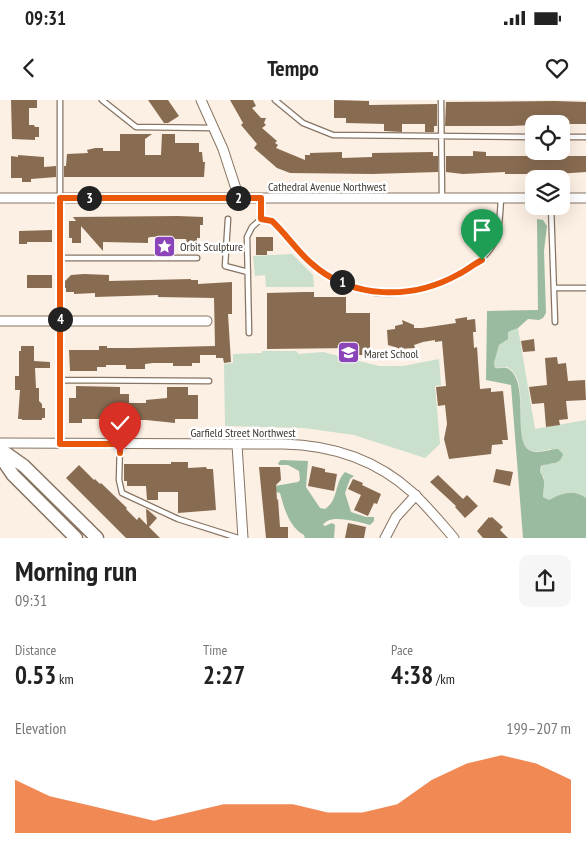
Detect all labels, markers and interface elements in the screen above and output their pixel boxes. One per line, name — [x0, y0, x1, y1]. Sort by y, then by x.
text: 09:31 — [25, 6, 66, 30]
icon: back — [15, 54, 43, 82]
text: Tempo — [267, 54, 319, 82]
icon: heart — [543, 54, 571, 82]
map controls — [525, 115, 570, 215]
button: locate — [525, 115, 570, 160]
button: layers — [525, 170, 570, 215]
street label: Cathedral Avenue Northwest — [268, 179, 387, 194]
pin: 3 — [76, 186, 102, 210]
pin: 2 — [226, 186, 250, 210]
text: 3 — [86, 189, 93, 207]
text: 2 — [235, 189, 242, 207]
pin — [461, 209, 503, 260]
icon: arrive — [468, 216, 496, 244]
place icon: Orbit Sculpture — [152, 234, 176, 258]
place label: Orbit Sculpture — [180, 239, 243, 254]
pin: 1 — [330, 270, 354, 294]
text: 1 — [339, 273, 346, 291]
pin: 4 — [48, 306, 72, 332]
text: 4 — [57, 310, 64, 328]
school or university icon: Maret School — [336, 341, 360, 365]
place label: Maret School — [364, 346, 419, 361]
pin — [99, 402, 141, 453]
icon: check — [106, 409, 134, 437]
street label: Garfield Street Northwest — [190, 425, 296, 440]
text: Morning run — [15, 552, 137, 589]
button: share — [519, 555, 571, 607]
text: 09:31 — [15, 590, 47, 610]
text: Distance — [15, 641, 56, 659]
text: Time — [203, 641, 227, 659]
text: Pace — [391, 641, 413, 659]
text: 0.53 — [15, 659, 56, 691]
text: 2:27 — [203, 659, 245, 691]
text: 4:38 — [391, 659, 433, 691]
text: km — [56, 670, 74, 688]
text: /km — [433, 670, 455, 688]
text: Elevation — [15, 718, 66, 738]
text: 199–207 m — [506, 718, 571, 738]

